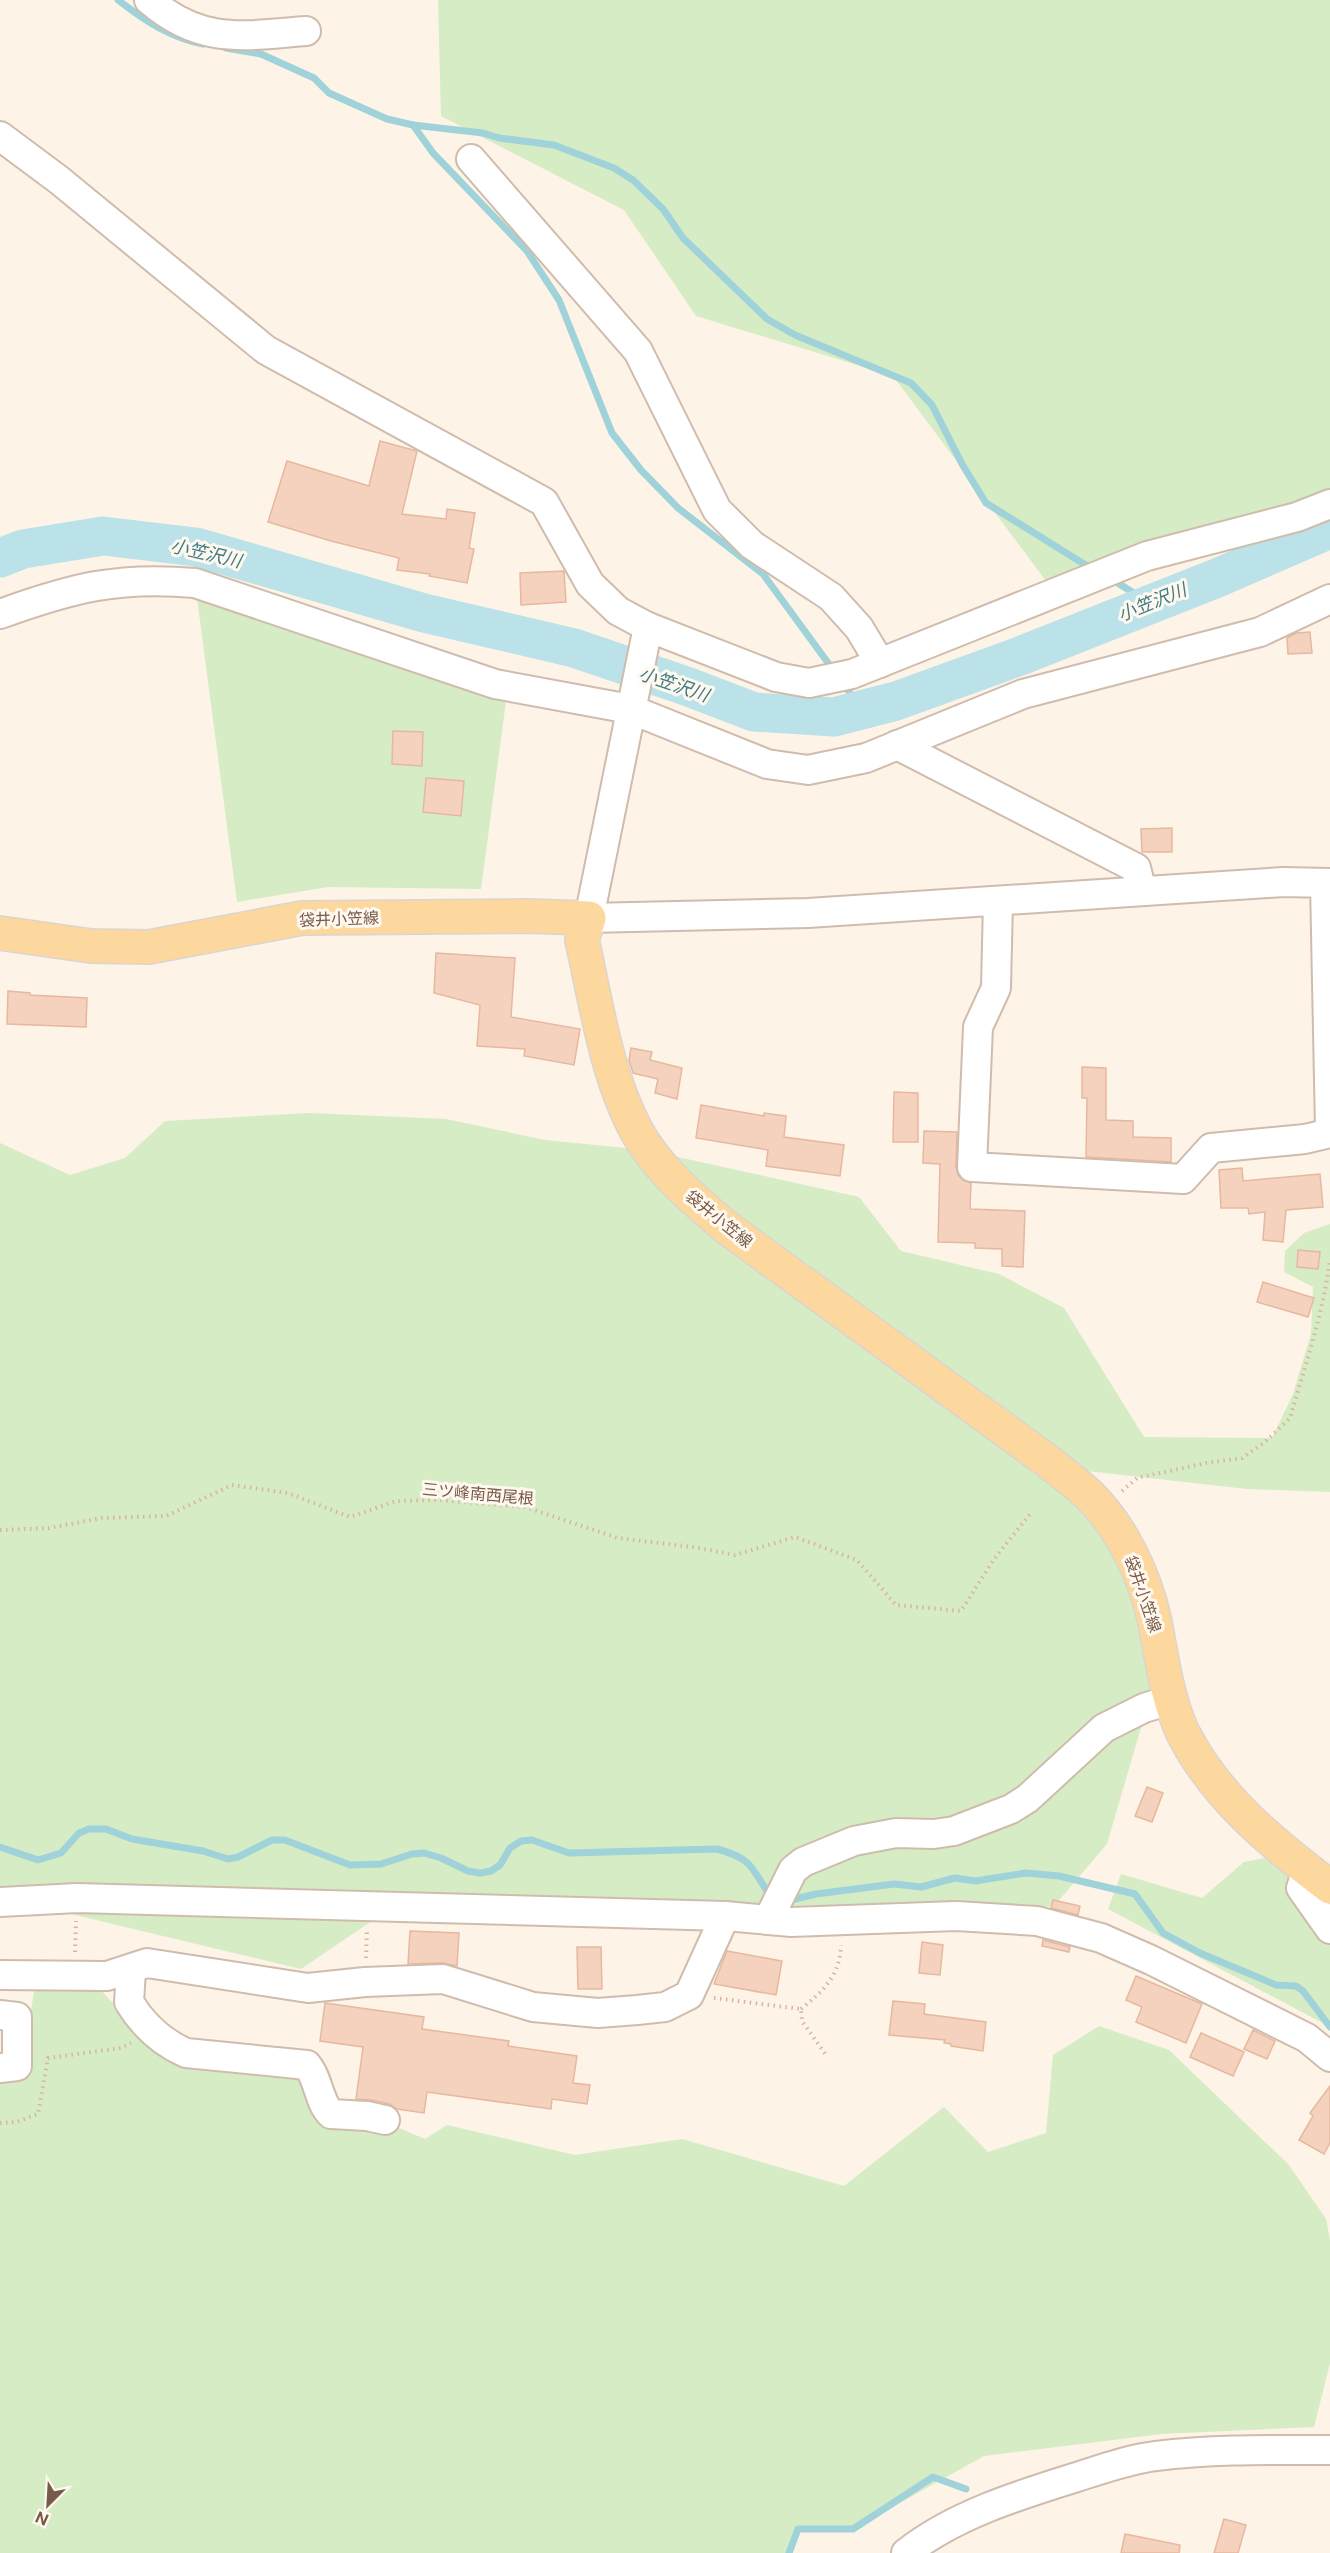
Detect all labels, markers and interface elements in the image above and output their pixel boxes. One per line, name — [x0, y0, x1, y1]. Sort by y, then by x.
water label: 小笠沢川 — [169, 535, 245, 572]
water label: 小笠沢川 — [1115, 578, 1191, 625]
water label: 小笠沢川 — [637, 662, 713, 706]
street label: 袋井小笠線 — [299, 908, 379, 930]
street label: 袋井小笠線 — [682, 1186, 756, 1252]
street label: 三ツ峰南西尾根 — [421, 1480, 535, 1508]
street label: 袋井小笠線 — [1121, 1553, 1165, 1635]
north arrow — [18, 2475, 78, 2535]
text: N — [33, 2507, 52, 2529]

